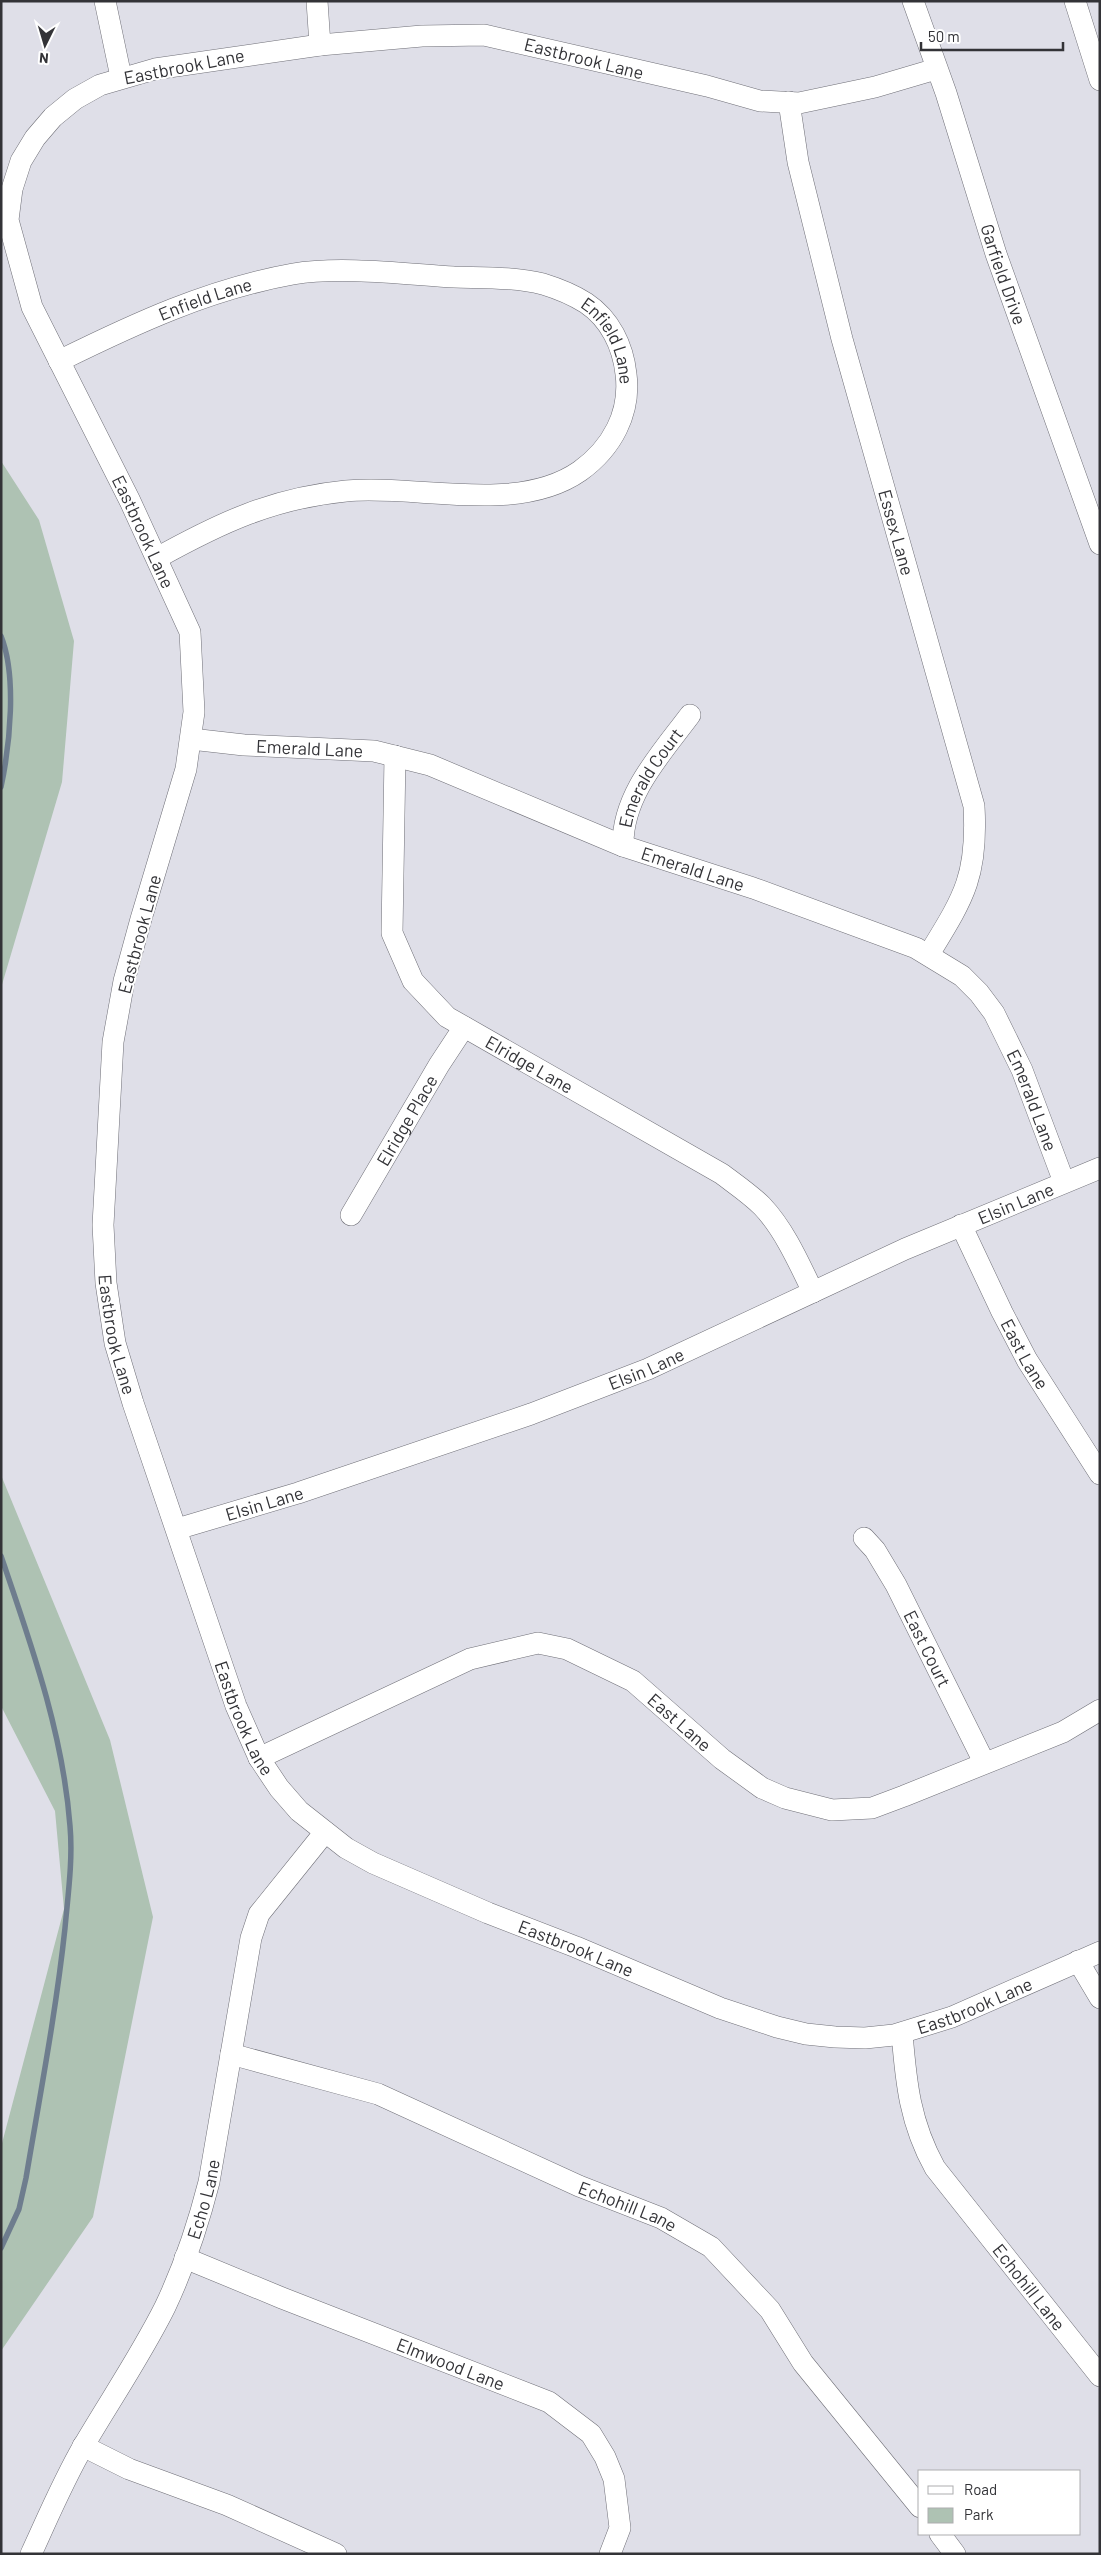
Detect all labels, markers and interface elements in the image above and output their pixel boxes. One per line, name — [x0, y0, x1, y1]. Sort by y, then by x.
north arrow — [20, 20, 70, 70]
scale bar — [921, 20, 1064, 52]
text: 50 m — [928, 27, 960, 45]
street label: Eastbrook Lane — [522, 33, 646, 83]
street label: Eastbrook Lane — [122, 44, 246, 88]
text: N — [38, 50, 49, 67]
street label: Garfield Drive — [976, 221, 1031, 328]
street label: Enfield Lane — [155, 273, 254, 325]
street label: Enfield Lane — [577, 292, 638, 385]
street label: Eastbrook Lane — [108, 471, 179, 592]
street label: Essex Lane — [874, 487, 919, 578]
street label: Emerald Court — [614, 723, 687, 830]
street label: Emerald Lane — [256, 735, 364, 761]
street label: Emerald Lane — [639, 842, 747, 896]
street label: Eastbrook Lane — [113, 872, 165, 996]
street label: Elridge Lane — [482, 1030, 577, 1098]
street label: Emerald Lane — [1003, 1046, 1062, 1154]
street label: Elridge Place — [371, 1071, 442, 1170]
street label: Elsin Lane — [974, 1178, 1057, 1229]
street label: Eastbrook Lane — [95, 1274, 141, 1397]
street label: East Lane — [996, 1315, 1054, 1393]
street label: Elsin Lane — [605, 1343, 688, 1394]
street label: Elsin Lane — [223, 1481, 306, 1525]
street label: East Court — [899, 1607, 956, 1690]
street label: Eastbrook Lane — [210, 1658, 278, 1780]
street label: East Lane — [643, 1688, 716, 1756]
street label: Eastbrook Lane — [515, 1915, 637, 1981]
street label: Eastbrook Lane — [914, 1972, 1035, 2038]
street label: Echo Lane — [182, 2158, 224, 2242]
street label: Echohill Lane — [575, 2176, 681, 2236]
street label: Echohill Lane — [988, 2239, 1070, 2335]
street label: Elmwood Lane — [394, 2333, 508, 2395]
legend — [918, 2470, 1081, 2535]
text: Road — [964, 2480, 997, 2498]
text: Park — [964, 2505, 994, 2523]

